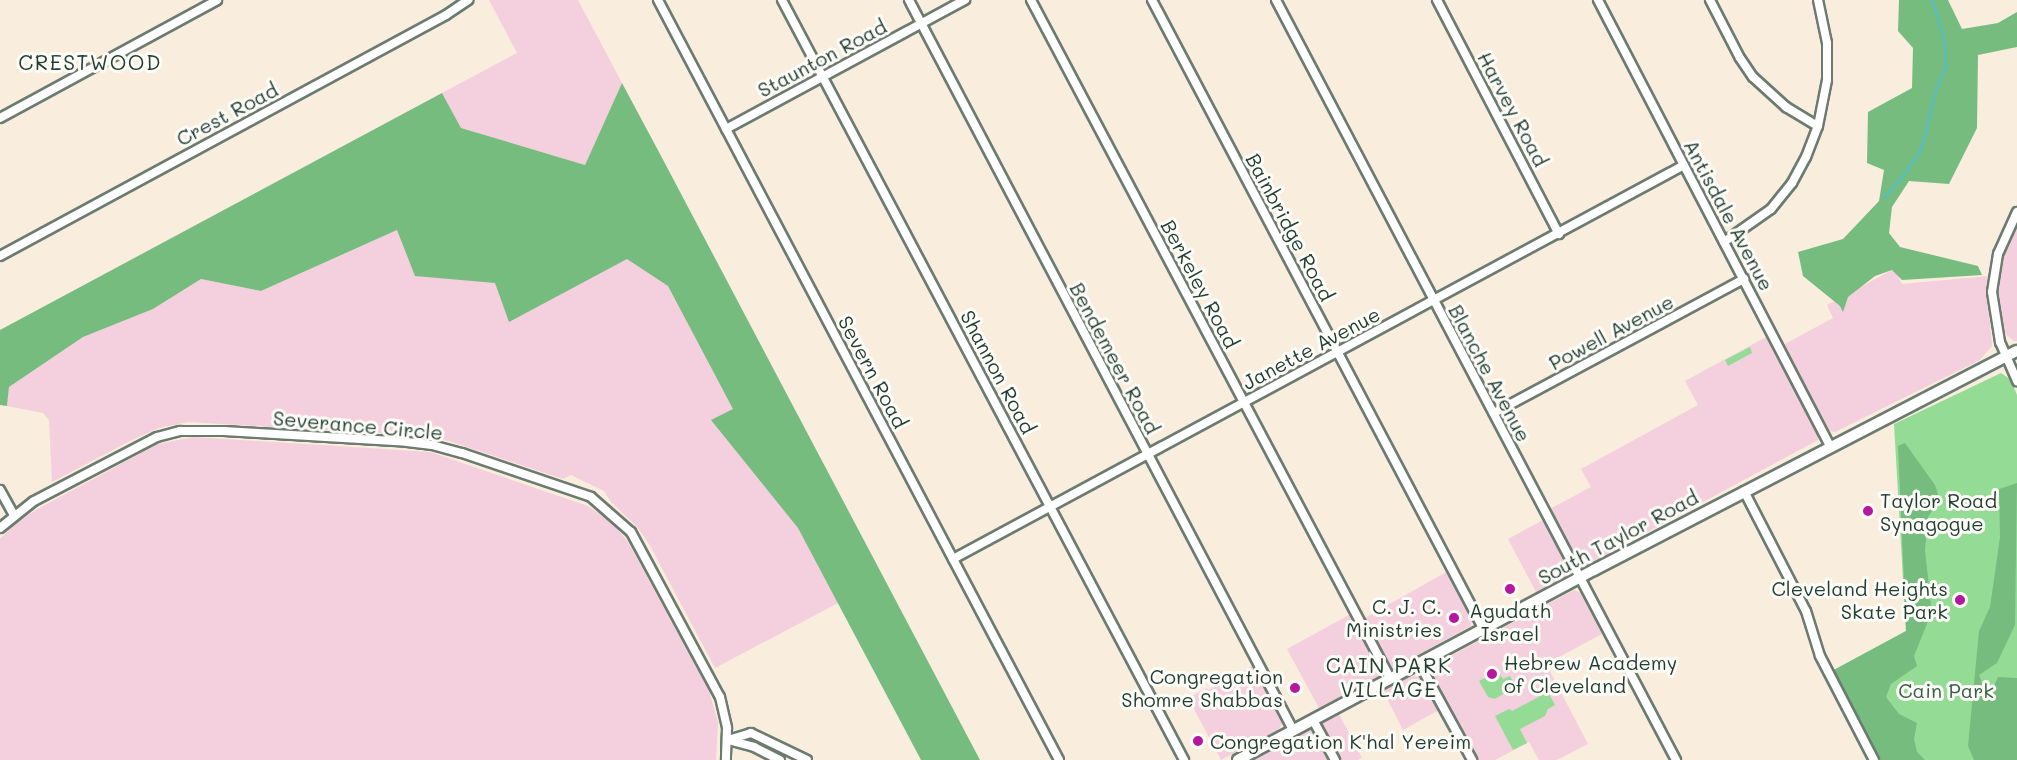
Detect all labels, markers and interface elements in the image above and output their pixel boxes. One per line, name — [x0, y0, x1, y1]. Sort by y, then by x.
street label: Staunton Road — [753, 14, 891, 102]
street label: Harvey Road — [1473, 48, 1553, 170]
district label: CRESTWOOD — [18, 49, 162, 75]
street label: Crest Road — [172, 77, 282, 151]
street label: Antisdale Avenue — [1679, 135, 1779, 295]
street label: Bainbridge Road — [1241, 149, 1339, 305]
street label: Berkeley Road — [1156, 216, 1244, 352]
street label: Bendemeer Road — [1065, 278, 1165, 438]
street label: Powell Avenue — [1545, 289, 1677, 375]
street label: Blanche Avenue — [1444, 300, 1536, 446]
street label: Janette Avenue — [1238, 302, 1384, 394]
street label: Shannon Road — [955, 306, 1041, 438]
street label: Severn Road — [833, 312, 913, 432]
street label: Severance Circle — [272, 406, 444, 444]
street label: South Taylor Road — [1534, 485, 1702, 589]
place label: Taylor Road Synagogue — [1880, 488, 1997, 535]
marker: Taylor Road Synagogue — [1861, 504, 1875, 518]
place label: Cleveland Heights Skate Park — [1772, 576, 1948, 623]
marker: Agudath Israel — [1503, 582, 1517, 596]
marker: Cleveland Heights Skate Park — [1953, 593, 1967, 607]
place label: C. J. C. Ministries — [1346, 594, 1442, 641]
place label: Agudath Israel — [1469, 598, 1551, 645]
marker: C. J. C. Ministries — [1447, 611, 1461, 625]
place label: Hebrew Academy of Cleveland — [1504, 650, 1677, 697]
district label: CAIN PARK VILLAGE — [1326, 652, 1452, 702]
place label: Congregation Shomre Shabbas — [1121, 664, 1283, 711]
marker: Hebrew Academy of Cleveland — [1485, 667, 1499, 681]
park label: Cain Park — [1898, 678, 1994, 702]
marker: Congregation Shomre Shabbas — [1288, 681, 1302, 695]
place label: Congregation K'hal Yereim — [1210, 729, 1471, 753]
marker: Congregation K'hal Yereim — [1191, 734, 1205, 748]

